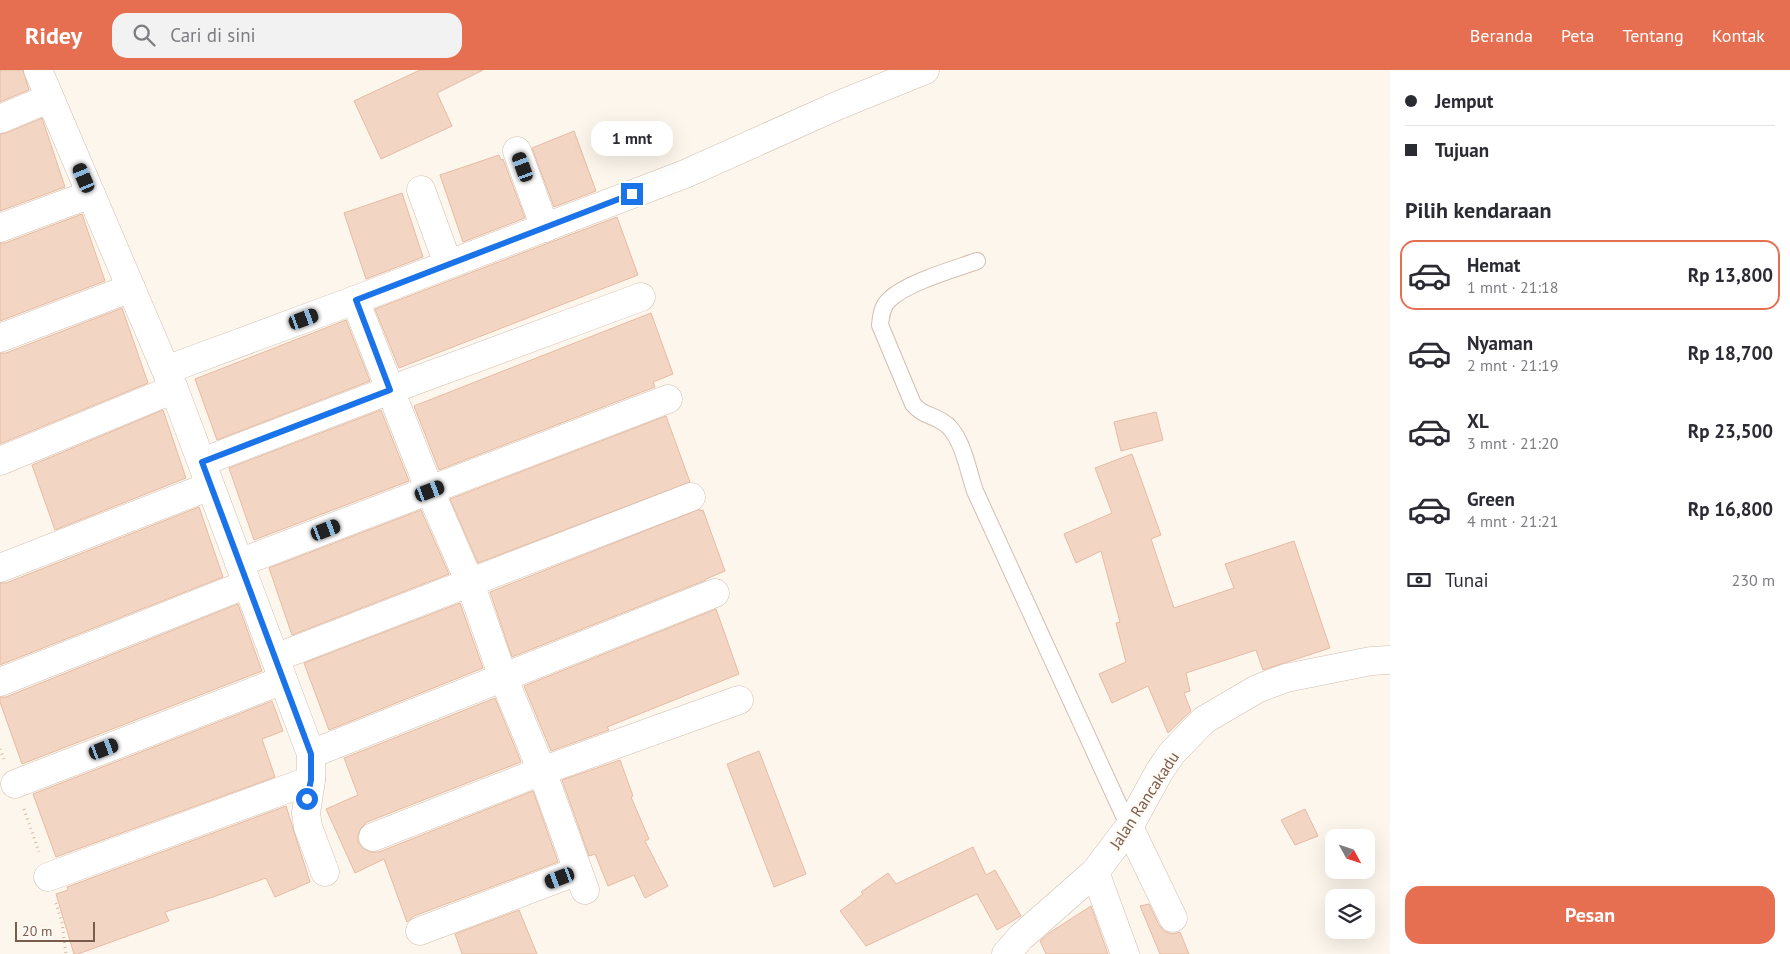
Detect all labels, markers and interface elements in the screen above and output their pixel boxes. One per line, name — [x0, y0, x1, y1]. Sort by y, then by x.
search box — [112, 13, 462, 58]
text: Ridey — [25, 20, 82, 51]
icon: search — [130, 21, 158, 49]
text: Cari di sini — [170, 23, 256, 47]
text: Beranda — [1470, 24, 1533, 47]
text: Peta — [1561, 24, 1595, 47]
text: Tentang — [1623, 24, 1684, 47]
text: Kontak — [1712, 24, 1765, 47]
text: Jemput — [1435, 89, 1493, 113]
callout: 1 mnt — [591, 122, 673, 156]
text: 1 mnt — [612, 128, 652, 148]
text: Tujuan — [1435, 138, 1489, 162]
car — [510, 150, 535, 184]
car — [71, 161, 96, 195]
route end — [621, 183, 643, 205]
text: Pilih kendaraan — [1405, 196, 1551, 224]
icon: car — [1407, 253, 1452, 298]
text: Hemat — [1467, 253, 1520, 277]
text: Rp 13,800 — [1688, 263, 1773, 287]
text: 1 mnt · 21:18 — [1467, 277, 1558, 297]
car — [287, 307, 320, 331]
icon: car — [1407, 331, 1452, 376]
text: Nyaman — [1467, 331, 1533, 355]
text: Rp 18,700 — [1688, 341, 1773, 365]
text: 2 mnt · 21:19 — [1467, 355, 1558, 375]
icon: car — [1407, 409, 1452, 454]
text: XL — [1467, 409, 1489, 433]
text: Rp 23,500 — [1688, 419, 1773, 443]
text: 3 mnt · 21:20 — [1467, 433, 1558, 453]
car — [413, 479, 446, 503]
icon: car — [1407, 487, 1452, 532]
text: Green — [1467, 487, 1515, 511]
text: Rp 16,800 — [1688, 497, 1773, 521]
text: 4 mnt · 21:21 — [1467, 511, 1558, 531]
car — [309, 518, 342, 542]
icon: cash — [1405, 566, 1433, 594]
text: Tunai — [1445, 568, 1489, 592]
text: 230 m — [1732, 570, 1775, 590]
car — [87, 737, 120, 761]
street label: Jalan Rancakadu — [1104, 747, 1183, 853]
route start — [296, 788, 318, 810]
north arrow — [1325, 829, 1375, 879]
map controls — [1325, 829, 1375, 939]
car — [543, 866, 576, 890]
button: Pesan — [1405, 886, 1775, 944]
button: layers — [1325, 889, 1375, 939]
scale bar — [15, 919, 95, 942]
text: 20 m — [22, 922, 52, 940]

